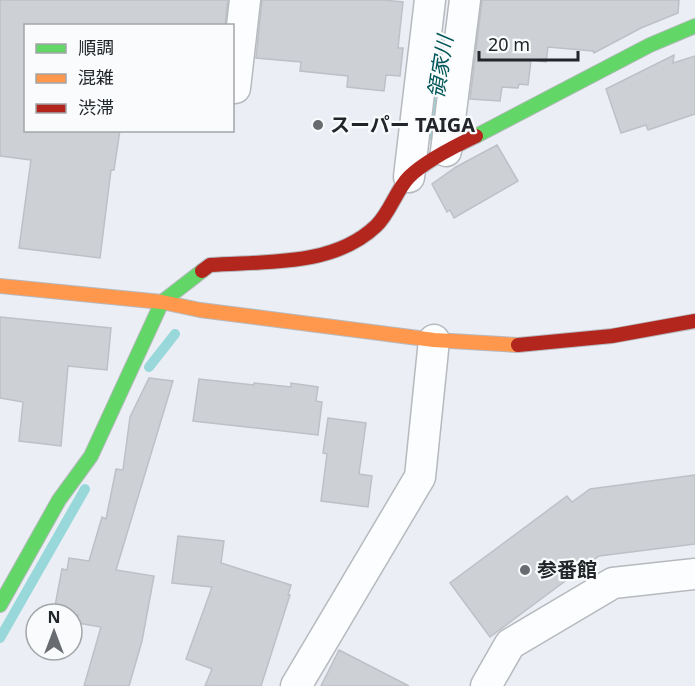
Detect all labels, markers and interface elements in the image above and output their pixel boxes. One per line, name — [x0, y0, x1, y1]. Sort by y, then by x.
legend — [24, 24, 234, 132]
scale bar — [479, 24, 578, 62]
water label: 領家川 — [421, 32, 459, 100]
text: 20 m — [488, 32, 530, 56]
text: 順調 — [78, 35, 114, 59]
text: 混雑 — [78, 65, 114, 89]
text: 渋滞 — [78, 95, 114, 119]
place label: スーパー TAIGA — [330, 111, 475, 138]
marker: スーパー TAIGA — [311, 118, 325, 132]
place label: 参番館 — [537, 556, 597, 583]
marker: 参番館 — [518, 563, 532, 577]
north arrow — [24, 602, 84, 662]
text: N — [47, 606, 61, 628]

